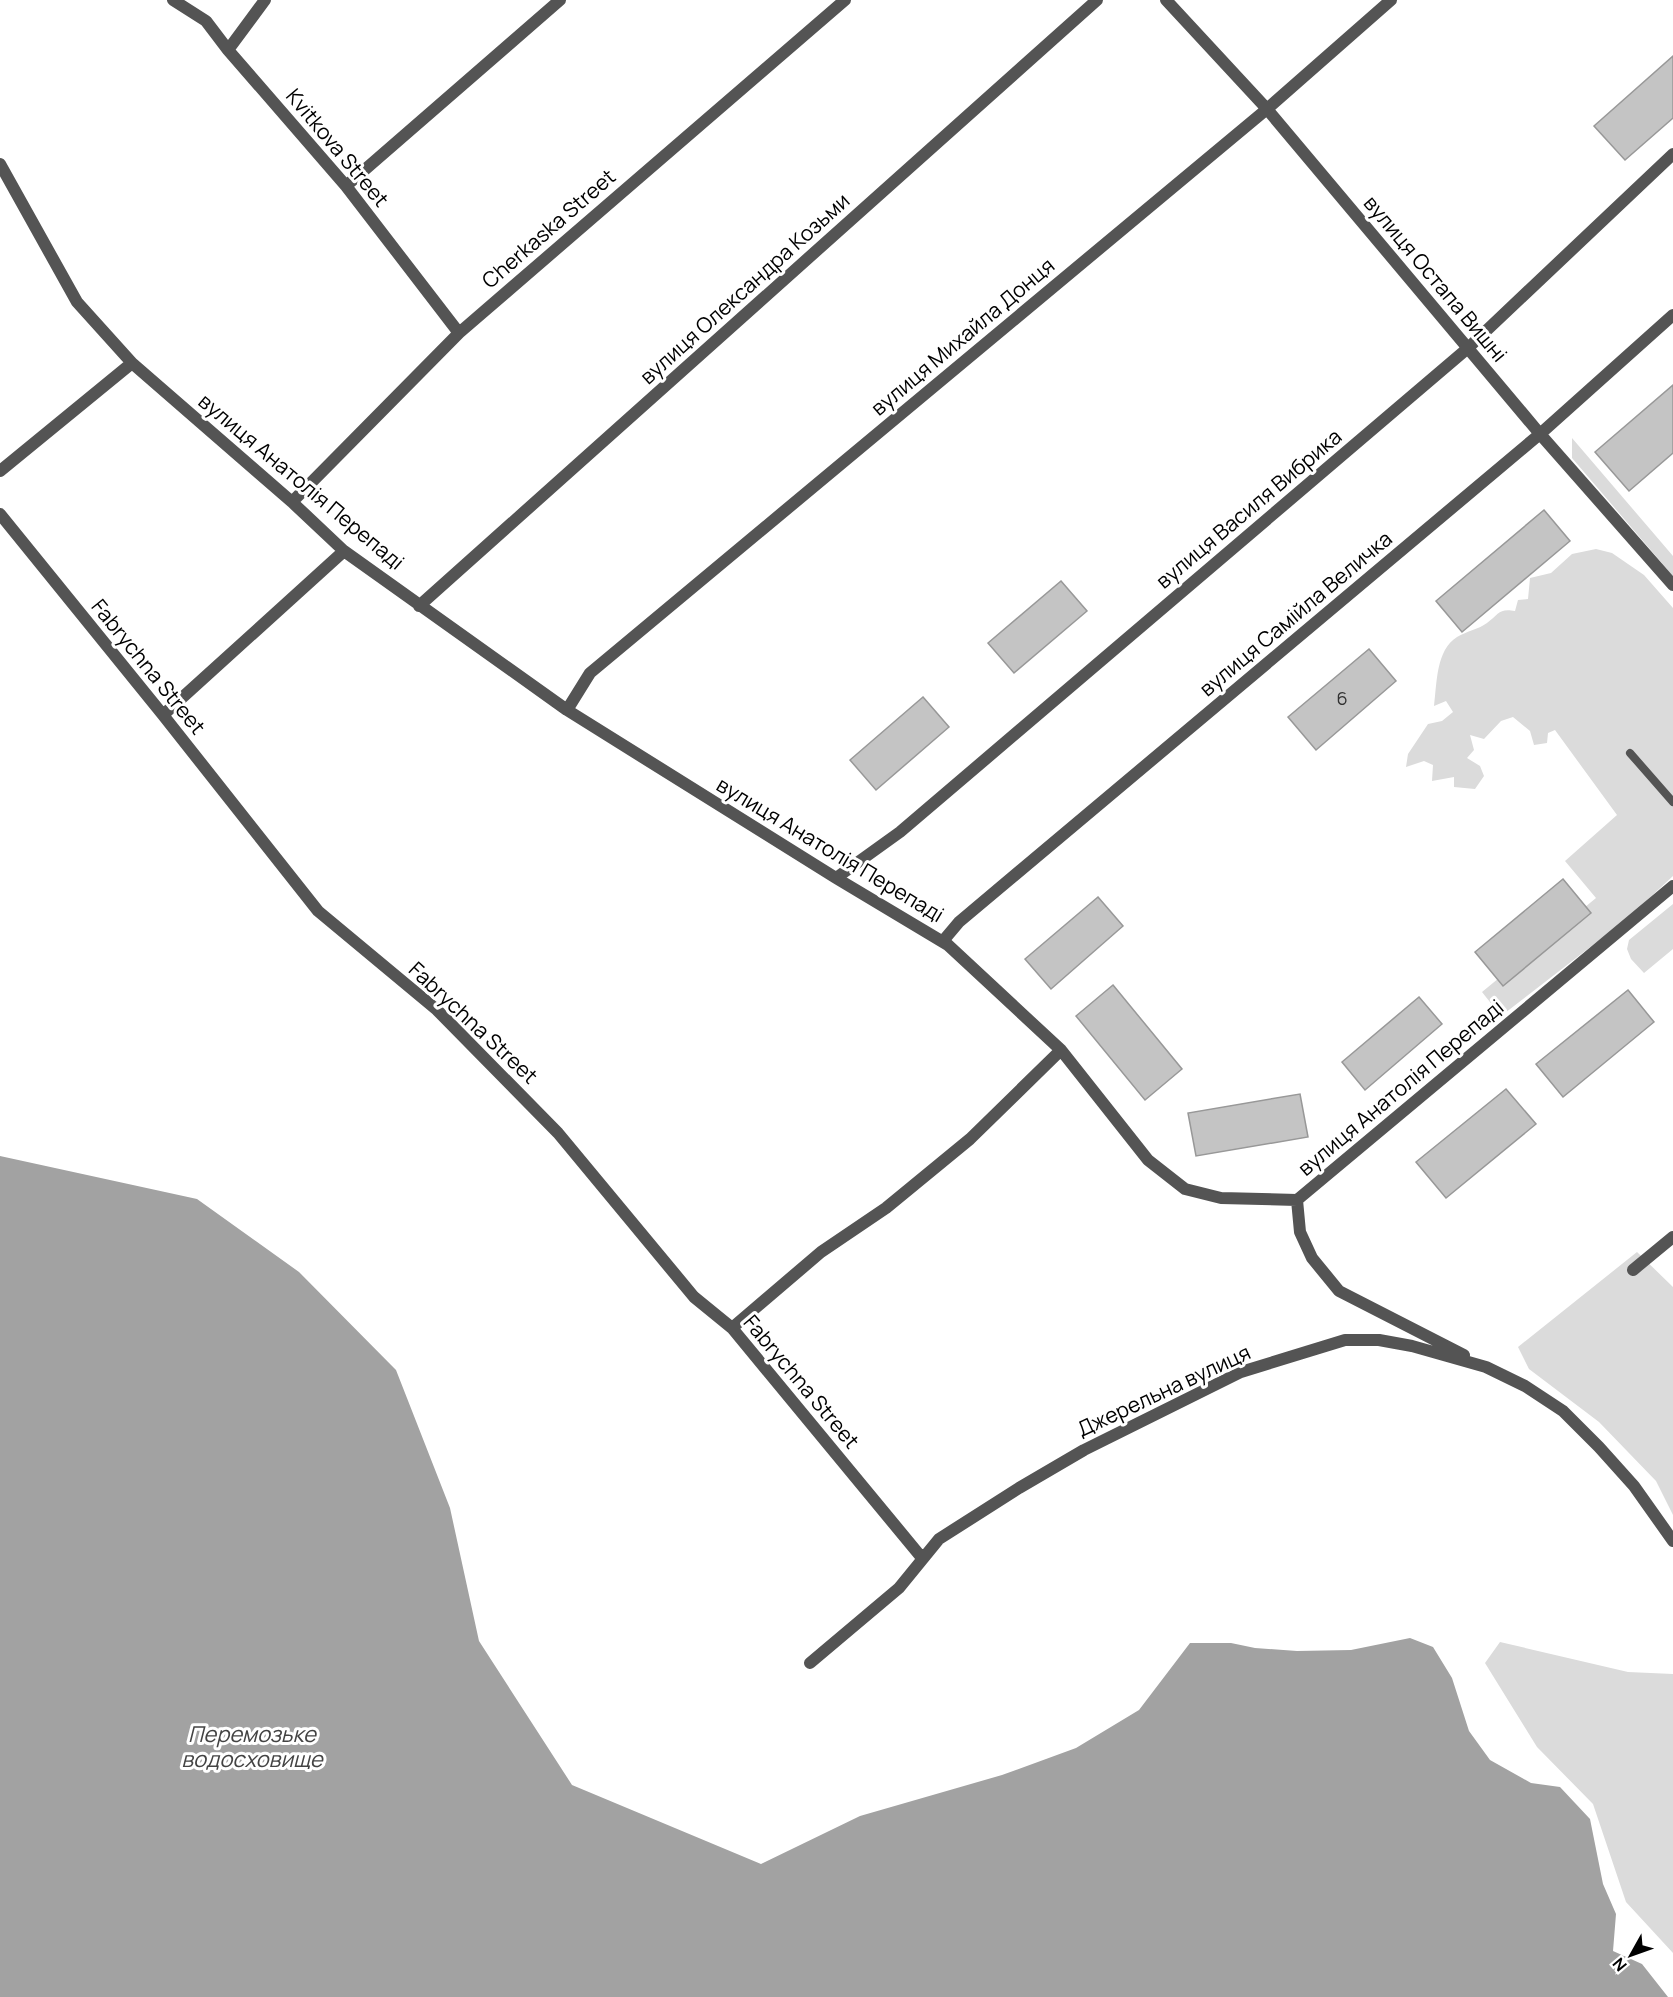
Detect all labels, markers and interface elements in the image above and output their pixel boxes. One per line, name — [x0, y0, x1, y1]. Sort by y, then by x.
street label: Kvitkova Street — [280, 82, 395, 212]
street label: Cherkaska Street — [476, 162, 621, 294]
street label: вулиця Олександра Козьми — [633, 186, 855, 390]
street label: вулиця Остапа Вишні — [1358, 189, 1514, 367]
street label: вулиця Михайла Донця — [865, 251, 1060, 421]
street label: вулиця Анатолія Перепаді — [193, 387, 410, 576]
street label: вулиця Василя Вибрика — [1150, 422, 1347, 594]
street label: вулиця Самійла Величка — [1193, 524, 1398, 702]
street label: Fabrychna Street — [86, 593, 212, 740]
house number: 6 — [1336, 686, 1348, 710]
street label: вулиця Анатолія Перепаді — [712, 770, 949, 928]
street label: Fabrychna Street — [403, 955, 544, 1089]
street label: вулиця Анатолія Перепаді — [1292, 993, 1509, 1182]
street label: Fabrychna Street — [738, 1309, 866, 1454]
street label: Джерельна вулиця — [1072, 1338, 1255, 1443]
water label: Перемозьке водосховище — [181, 1719, 324, 1774]
north arrow — [1601, 1925, 1661, 1985]
text: N — [1607, 1953, 1632, 1976]

